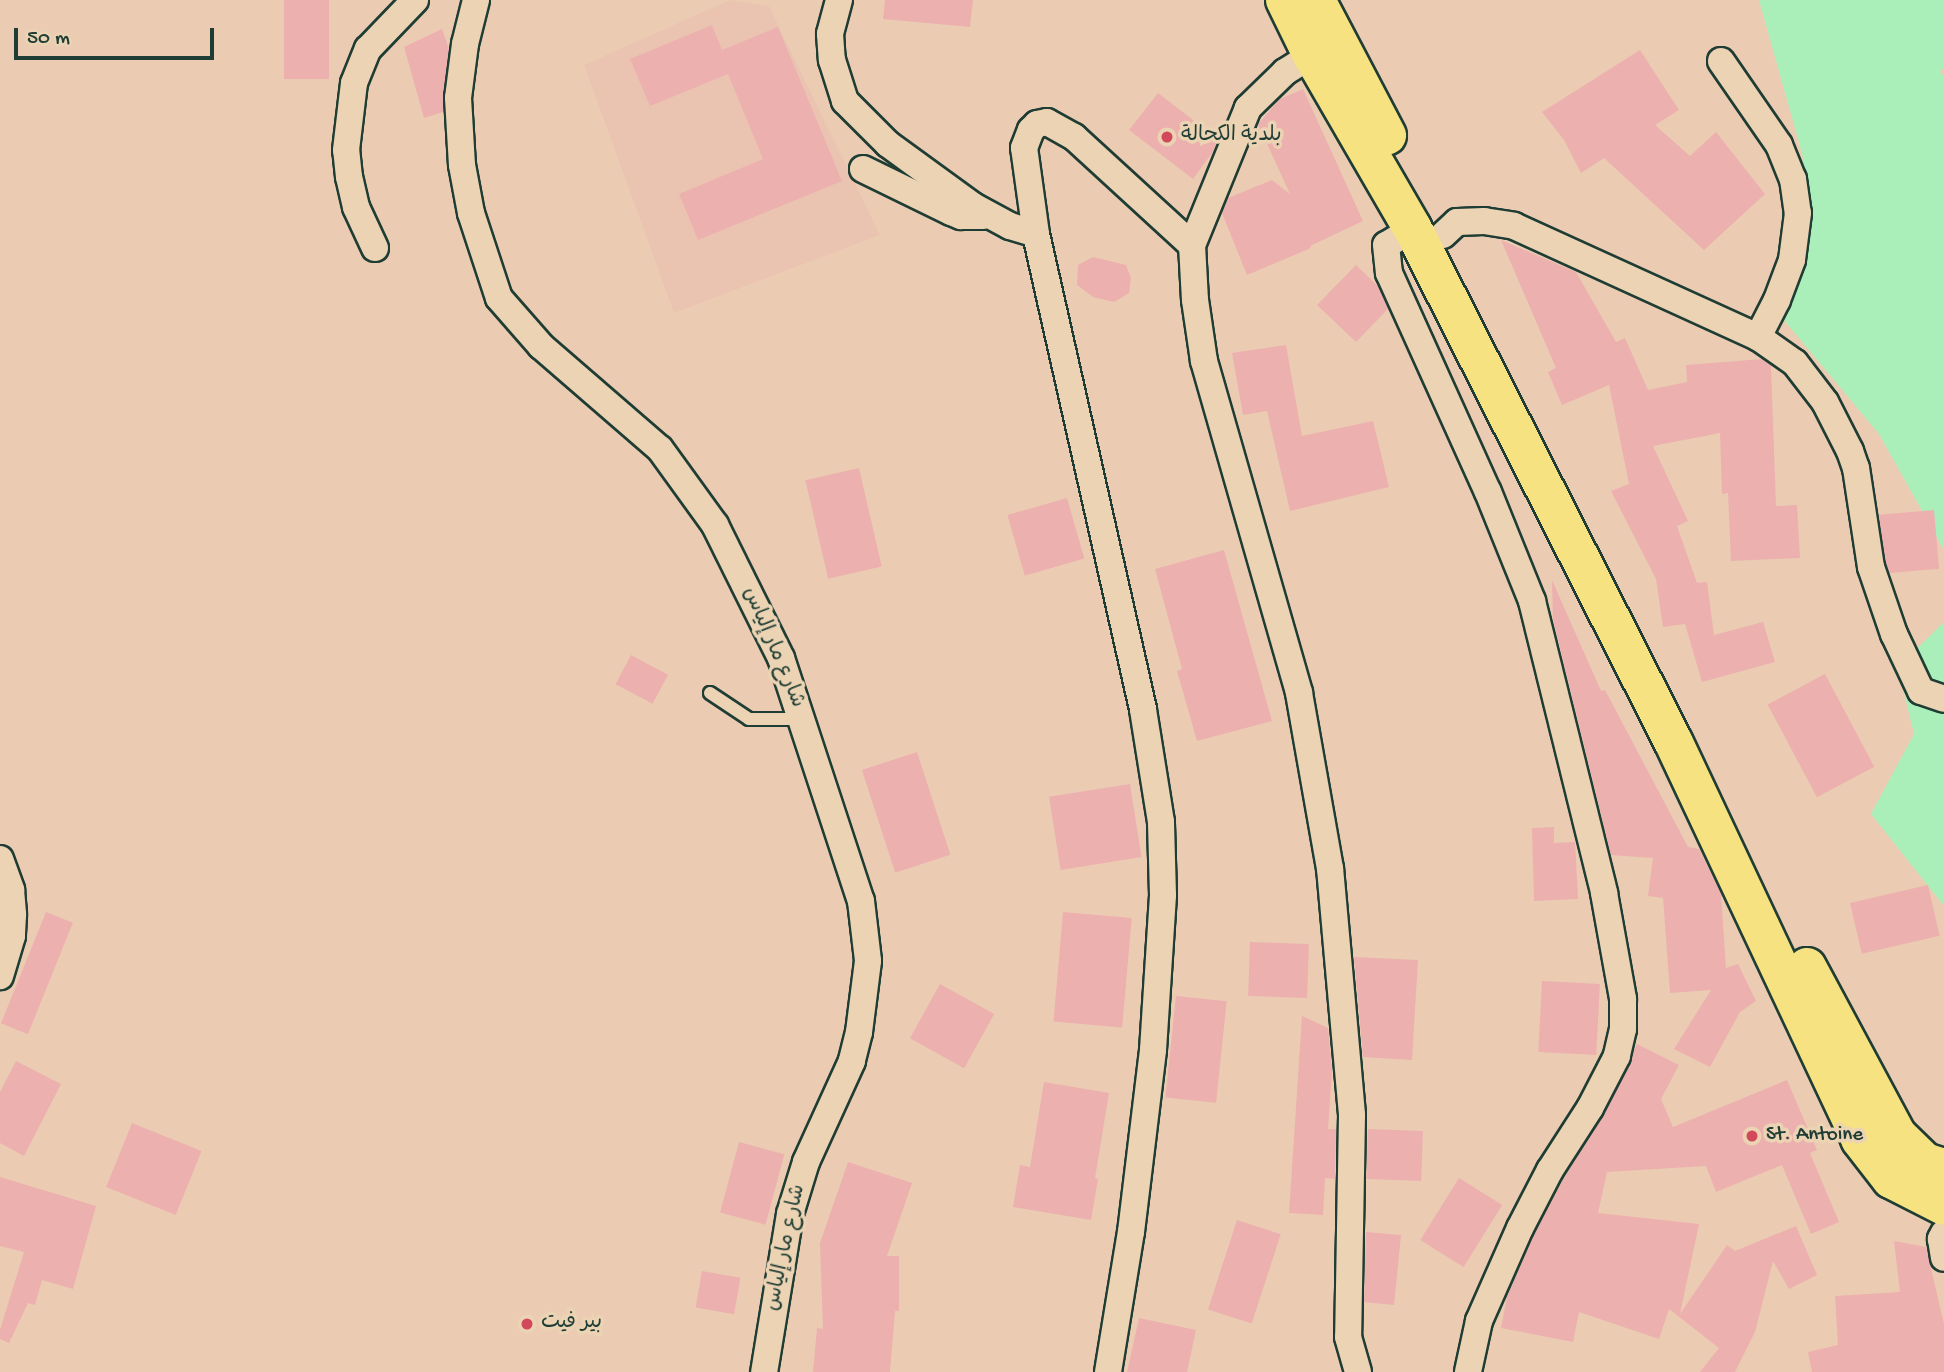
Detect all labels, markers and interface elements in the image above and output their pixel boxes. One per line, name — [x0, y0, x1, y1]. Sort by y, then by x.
scale bar — [18, 14, 217, 58]
text: 50 m — [27, 27, 70, 52]
place label: بلدية الكحالة — [1181, 124, 1282, 150]
marker: بلدية الكحالة — [1159, 129, 1175, 145]
street label: شارع مار إلياس — [735, 584, 809, 712]
place label: St. Antoine — [1766, 1123, 1863, 1149]
marker: St. Antoine — [1744, 1128, 1760, 1144]
street label: شارع مار إلياس — [761, 1183, 813, 1313]
place label: بير فيت — [541, 1311, 602, 1337]
marker: بير فيت — [519, 1316, 535, 1332]

